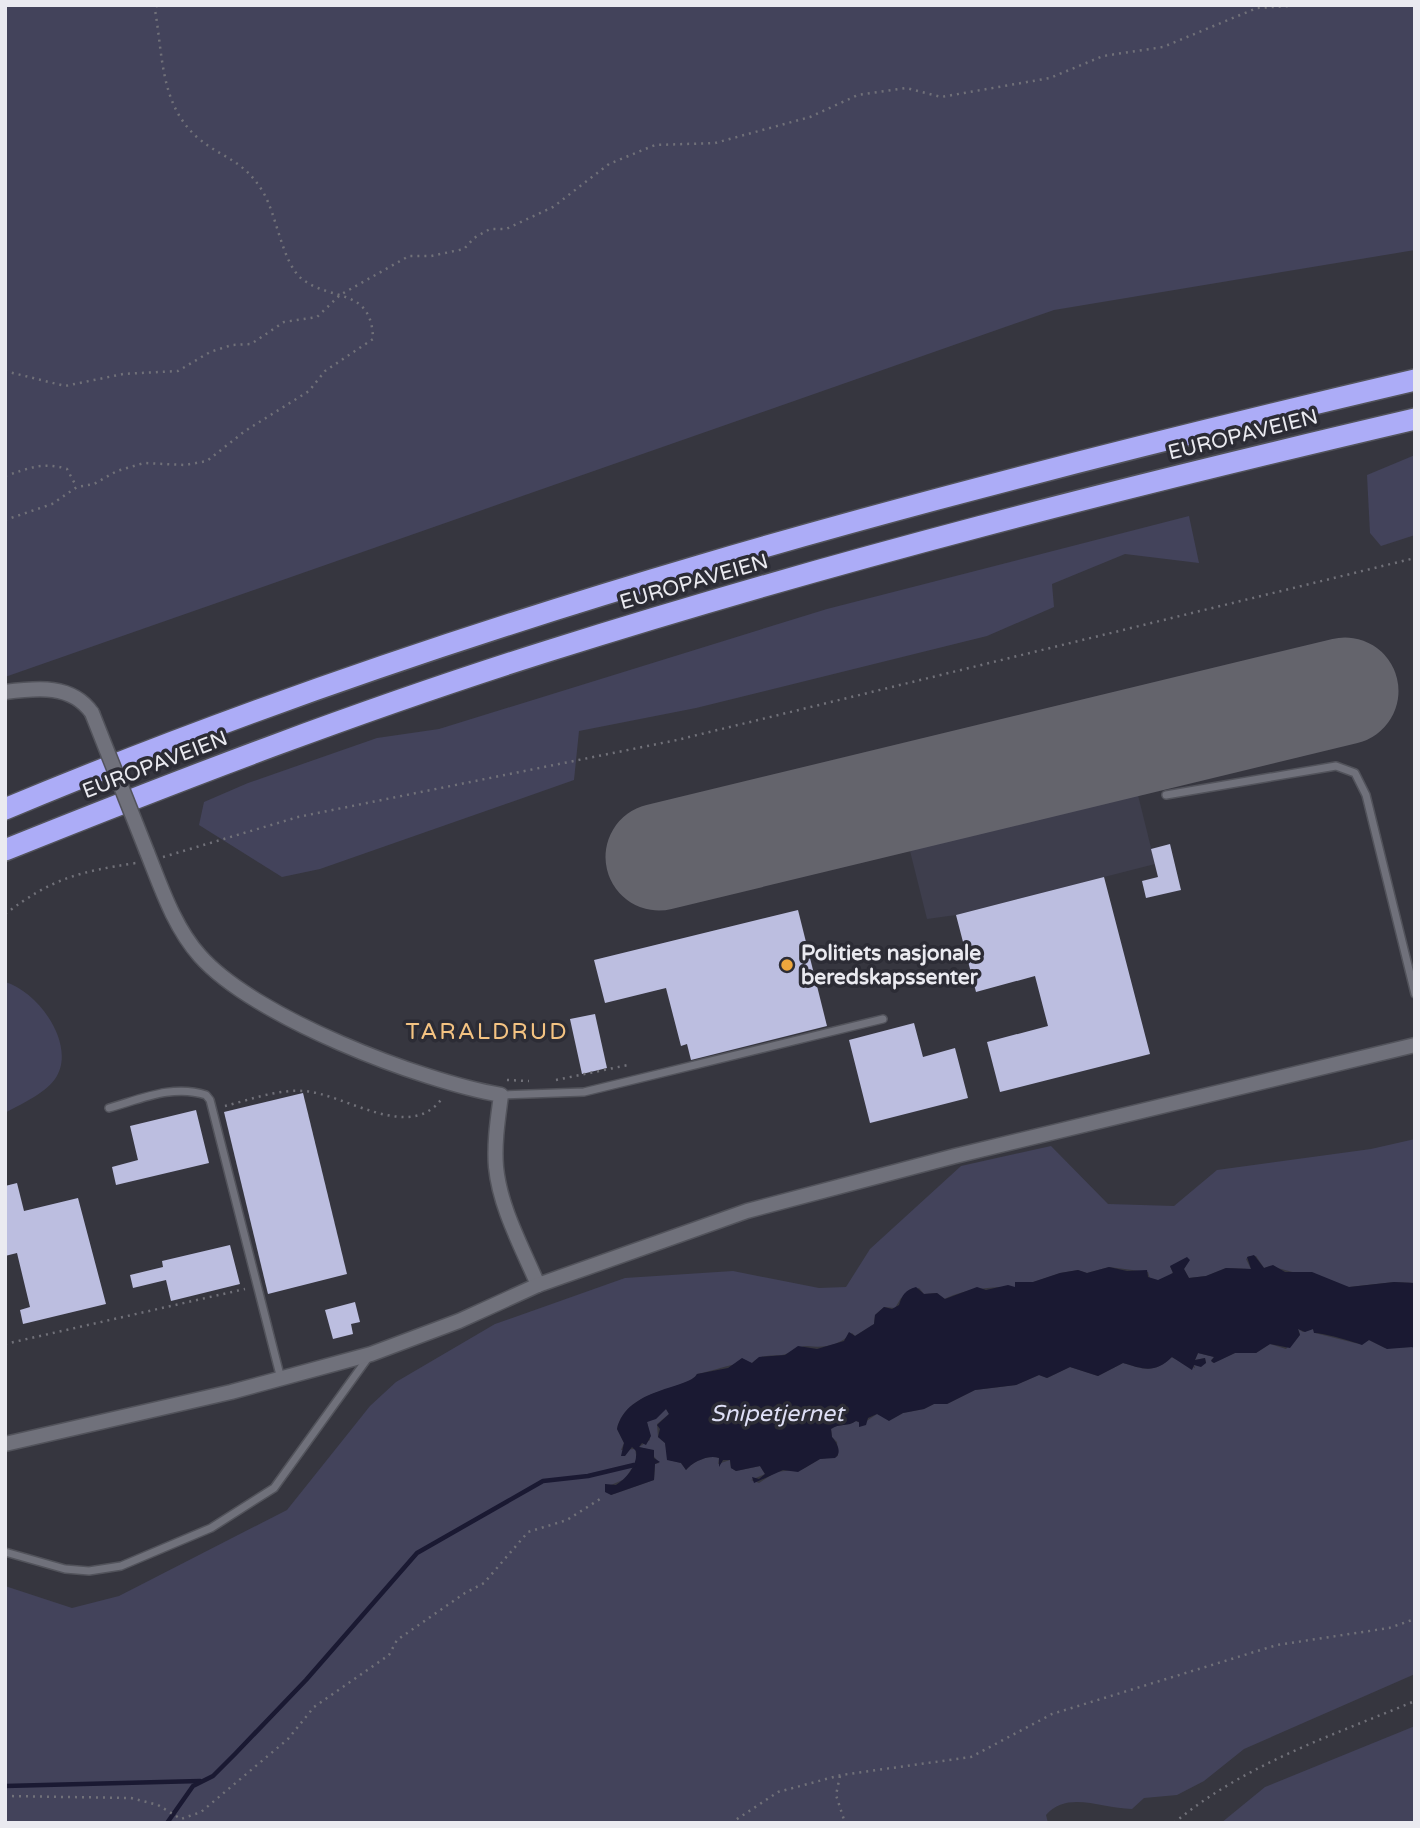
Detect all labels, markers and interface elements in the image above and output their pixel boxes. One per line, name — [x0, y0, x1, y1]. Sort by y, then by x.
street label: EUROPAVEIEN — [1166, 404, 1320, 466]
street label: EUROPAVEIEN — [617, 549, 771, 615]
street label: EUROPAVEIEN — [79, 726, 231, 804]
place label: Politiets nasjonale beredskapssenter — [801, 941, 981, 990]
marker: Politiets nasjonale beredskapssenter — [779, 957, 795, 973]
district label: TARALDRUD — [406, 1018, 568, 1046]
water label: Snipetjernet — [710, 1400, 846, 1428]

